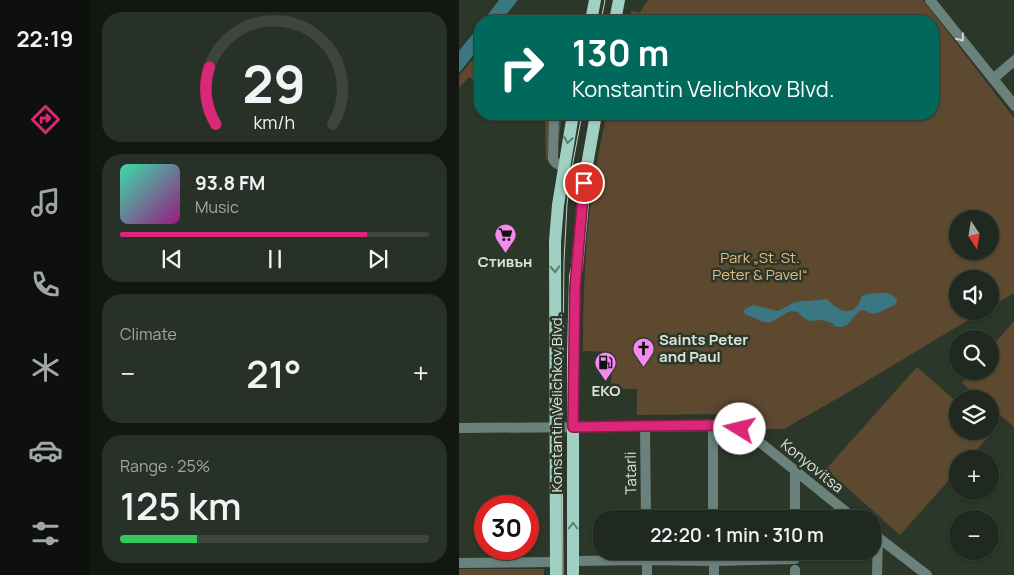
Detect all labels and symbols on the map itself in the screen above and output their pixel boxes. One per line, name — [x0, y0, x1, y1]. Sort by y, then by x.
one-way arrow — [955, 32, 963, 41]
one-way arrow — [564, 136, 574, 144]
pin — [563, 162, 605, 204]
north arrow — [949, 210, 999, 260]
supermarket icon: Стивън — [493, 222, 517, 253]
park label: Park „St. St. Peter & Pavel“ — [712, 247, 808, 285]
place label: Стивън — [478, 251, 532, 272]
one-way arrow — [550, 266, 561, 274]
street label: Konstantin Velichkov Blvd. — [546, 314, 567, 492]
place label: Saints Peter and Paul — [659, 329, 748, 367]
church icon: Saints Peter and Paul — [631, 337, 655, 368]
fuel station icon: EKO — [594, 350, 618, 381]
place label: EKO — [591, 380, 621, 401]
position arrow — [713, 402, 765, 454]
street label: Konyovitsa — [776, 434, 848, 497]
street label: Tatarli — [620, 451, 641, 495]
speed limit sign: 30 — [474, 495, 539, 560]
one-way arrow — [568, 522, 578, 530]

